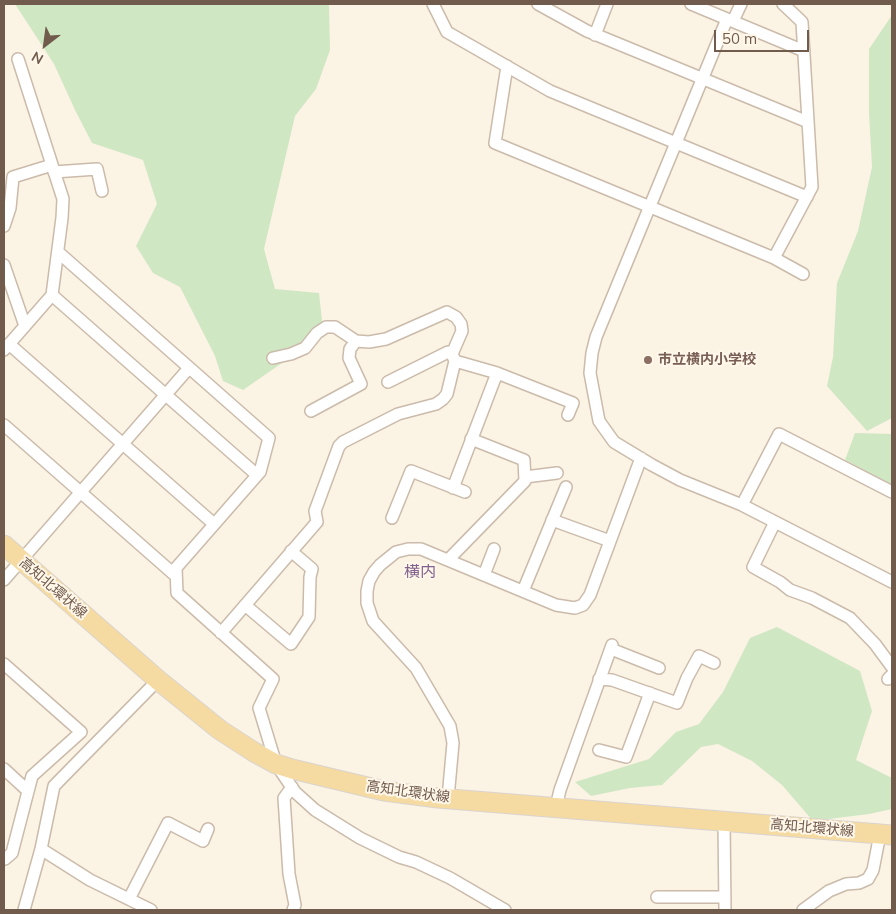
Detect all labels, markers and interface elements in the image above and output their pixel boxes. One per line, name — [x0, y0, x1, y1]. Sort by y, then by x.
north arrow — [20, 20, 70, 70]
scale bar — [716, 20, 811, 52]
text: 50 m — [722, 29, 757, 48]
text: N — [28, 48, 47, 68]
place label: 市立横内小学校 — [658, 352, 756, 368]
marker: 市立横内小学校 — [642, 354, 654, 366]
street label: 高知北環状線 — [16, 554, 90, 622]
district label: 横内 — [404, 562, 436, 582]
street label: 高知北環状線 — [365, 778, 451, 806]
street label: 高知北環状線 — [769, 816, 855, 840]

